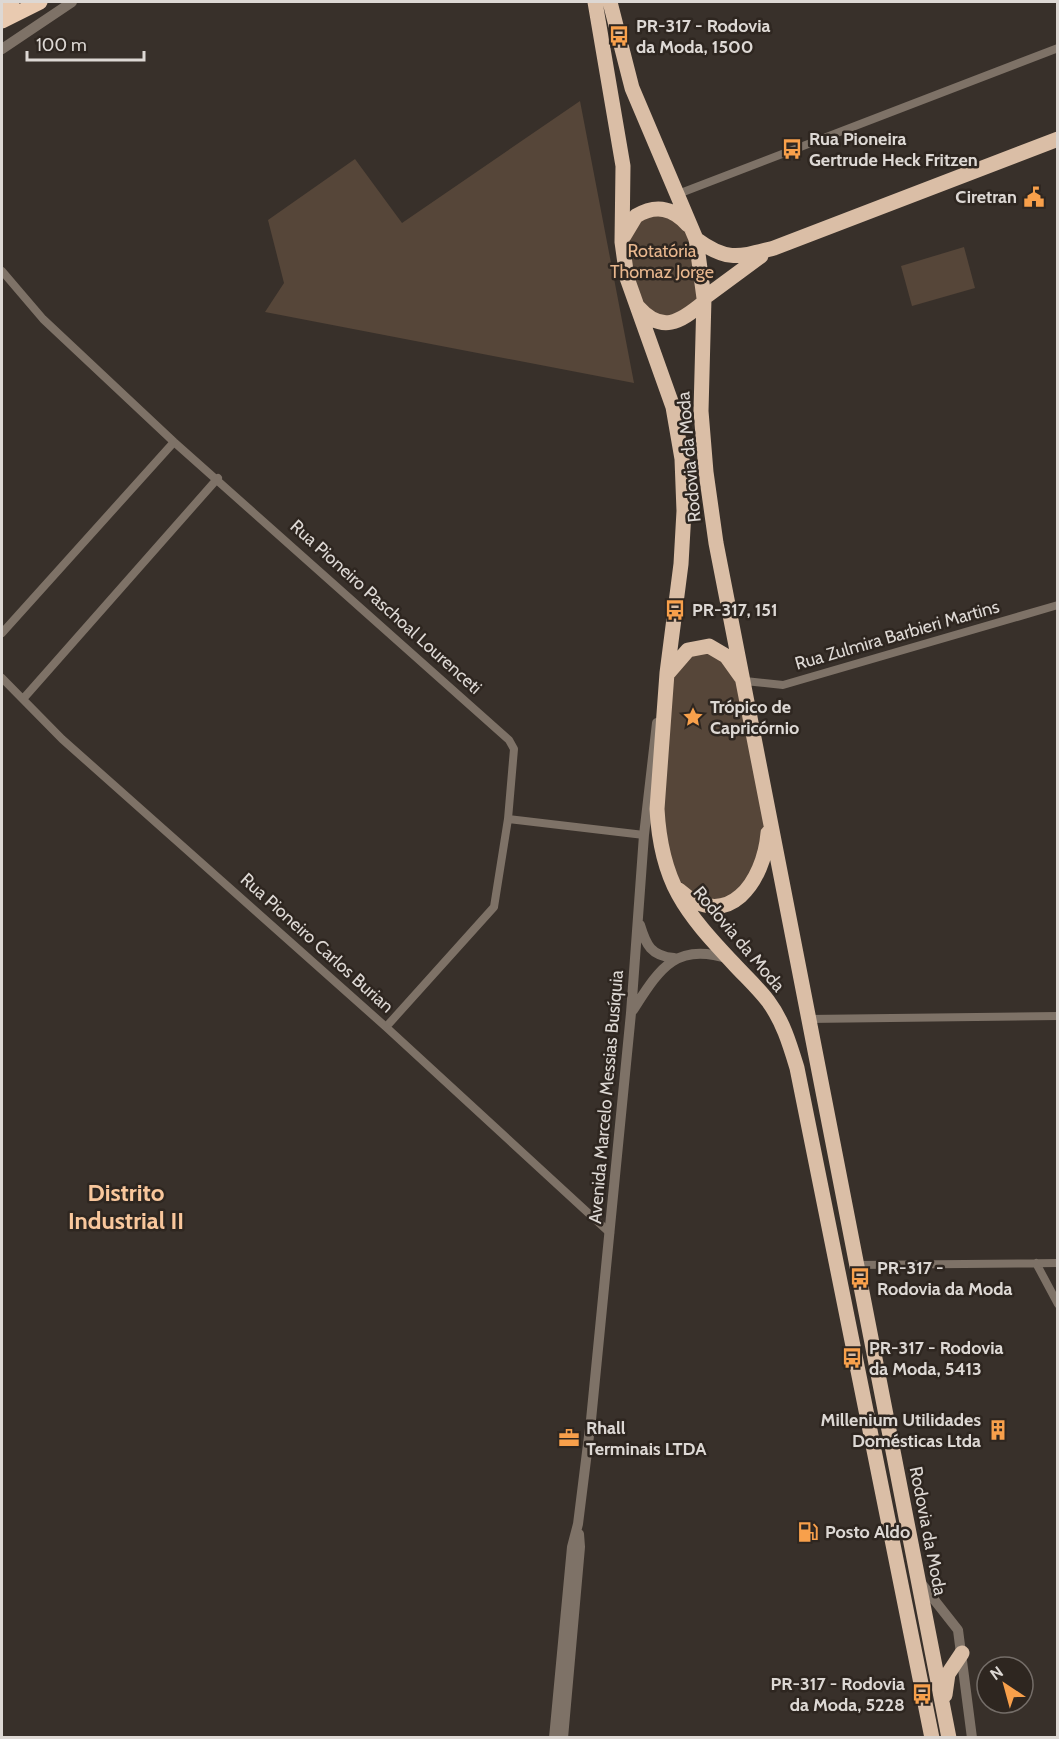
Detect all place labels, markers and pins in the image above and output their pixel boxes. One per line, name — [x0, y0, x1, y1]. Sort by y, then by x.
place label: PR-317 - Rodovia da Moda, 1500 — [636, 15, 770, 58]
bus stop icon: PR-317 - Rodovia da Moda, 1500 — [607, 24, 631, 48]
place label: Rua Pioneira Gertrude Heck Fritzen — [809, 128, 978, 171]
bus stop icon: Rua Pioneira Gertrude Heck Fritzen — [780, 137, 804, 161]
public building icon: Ciretran — [1022, 185, 1046, 209]
place label: Ciretran — [955, 186, 1017, 208]
bus stop icon: PR-317, 151 — [663, 598, 687, 622]
place label: PR-317, 151 — [692, 599, 778, 621]
place label: Trópico de Capricórnio — [710, 696, 799, 739]
place icon: Trópico de Capricórnio — [681, 705, 705, 729]
place label: PR-317 - Rodovia da Moda — [877, 1257, 1012, 1300]
bus stop icon: PR-317 - Rodovia da Moda — [848, 1266, 872, 1290]
place label: PR-317 - Rodovia da Moda, 5413 — [869, 1337, 1003, 1380]
bus stop icon: PR-317 - Rodovia da Moda, 5413 — [840, 1346, 864, 1370]
place label: Millenium Utilidades Domésticas Ltda — [821, 1409, 981, 1452]
place label: Rhall Terminais LTDA — [586, 1417, 707, 1460]
building icon: Millenium Utilidades Domésticas Ltda — [986, 1418, 1010, 1442]
office icon: Rhall Terminais LTDA — [557, 1426, 581, 1450]
fuel station icon: Posto Aldo — [796, 1520, 820, 1544]
place label: Posto Aldo — [825, 1521, 910, 1543]
place label: PR-317 - Rodovia da Moda, 5228 — [771, 1673, 905, 1716]
bus stop icon: PR-317 - Rodovia da Moda, 5228 — [910, 1682, 934, 1706]

